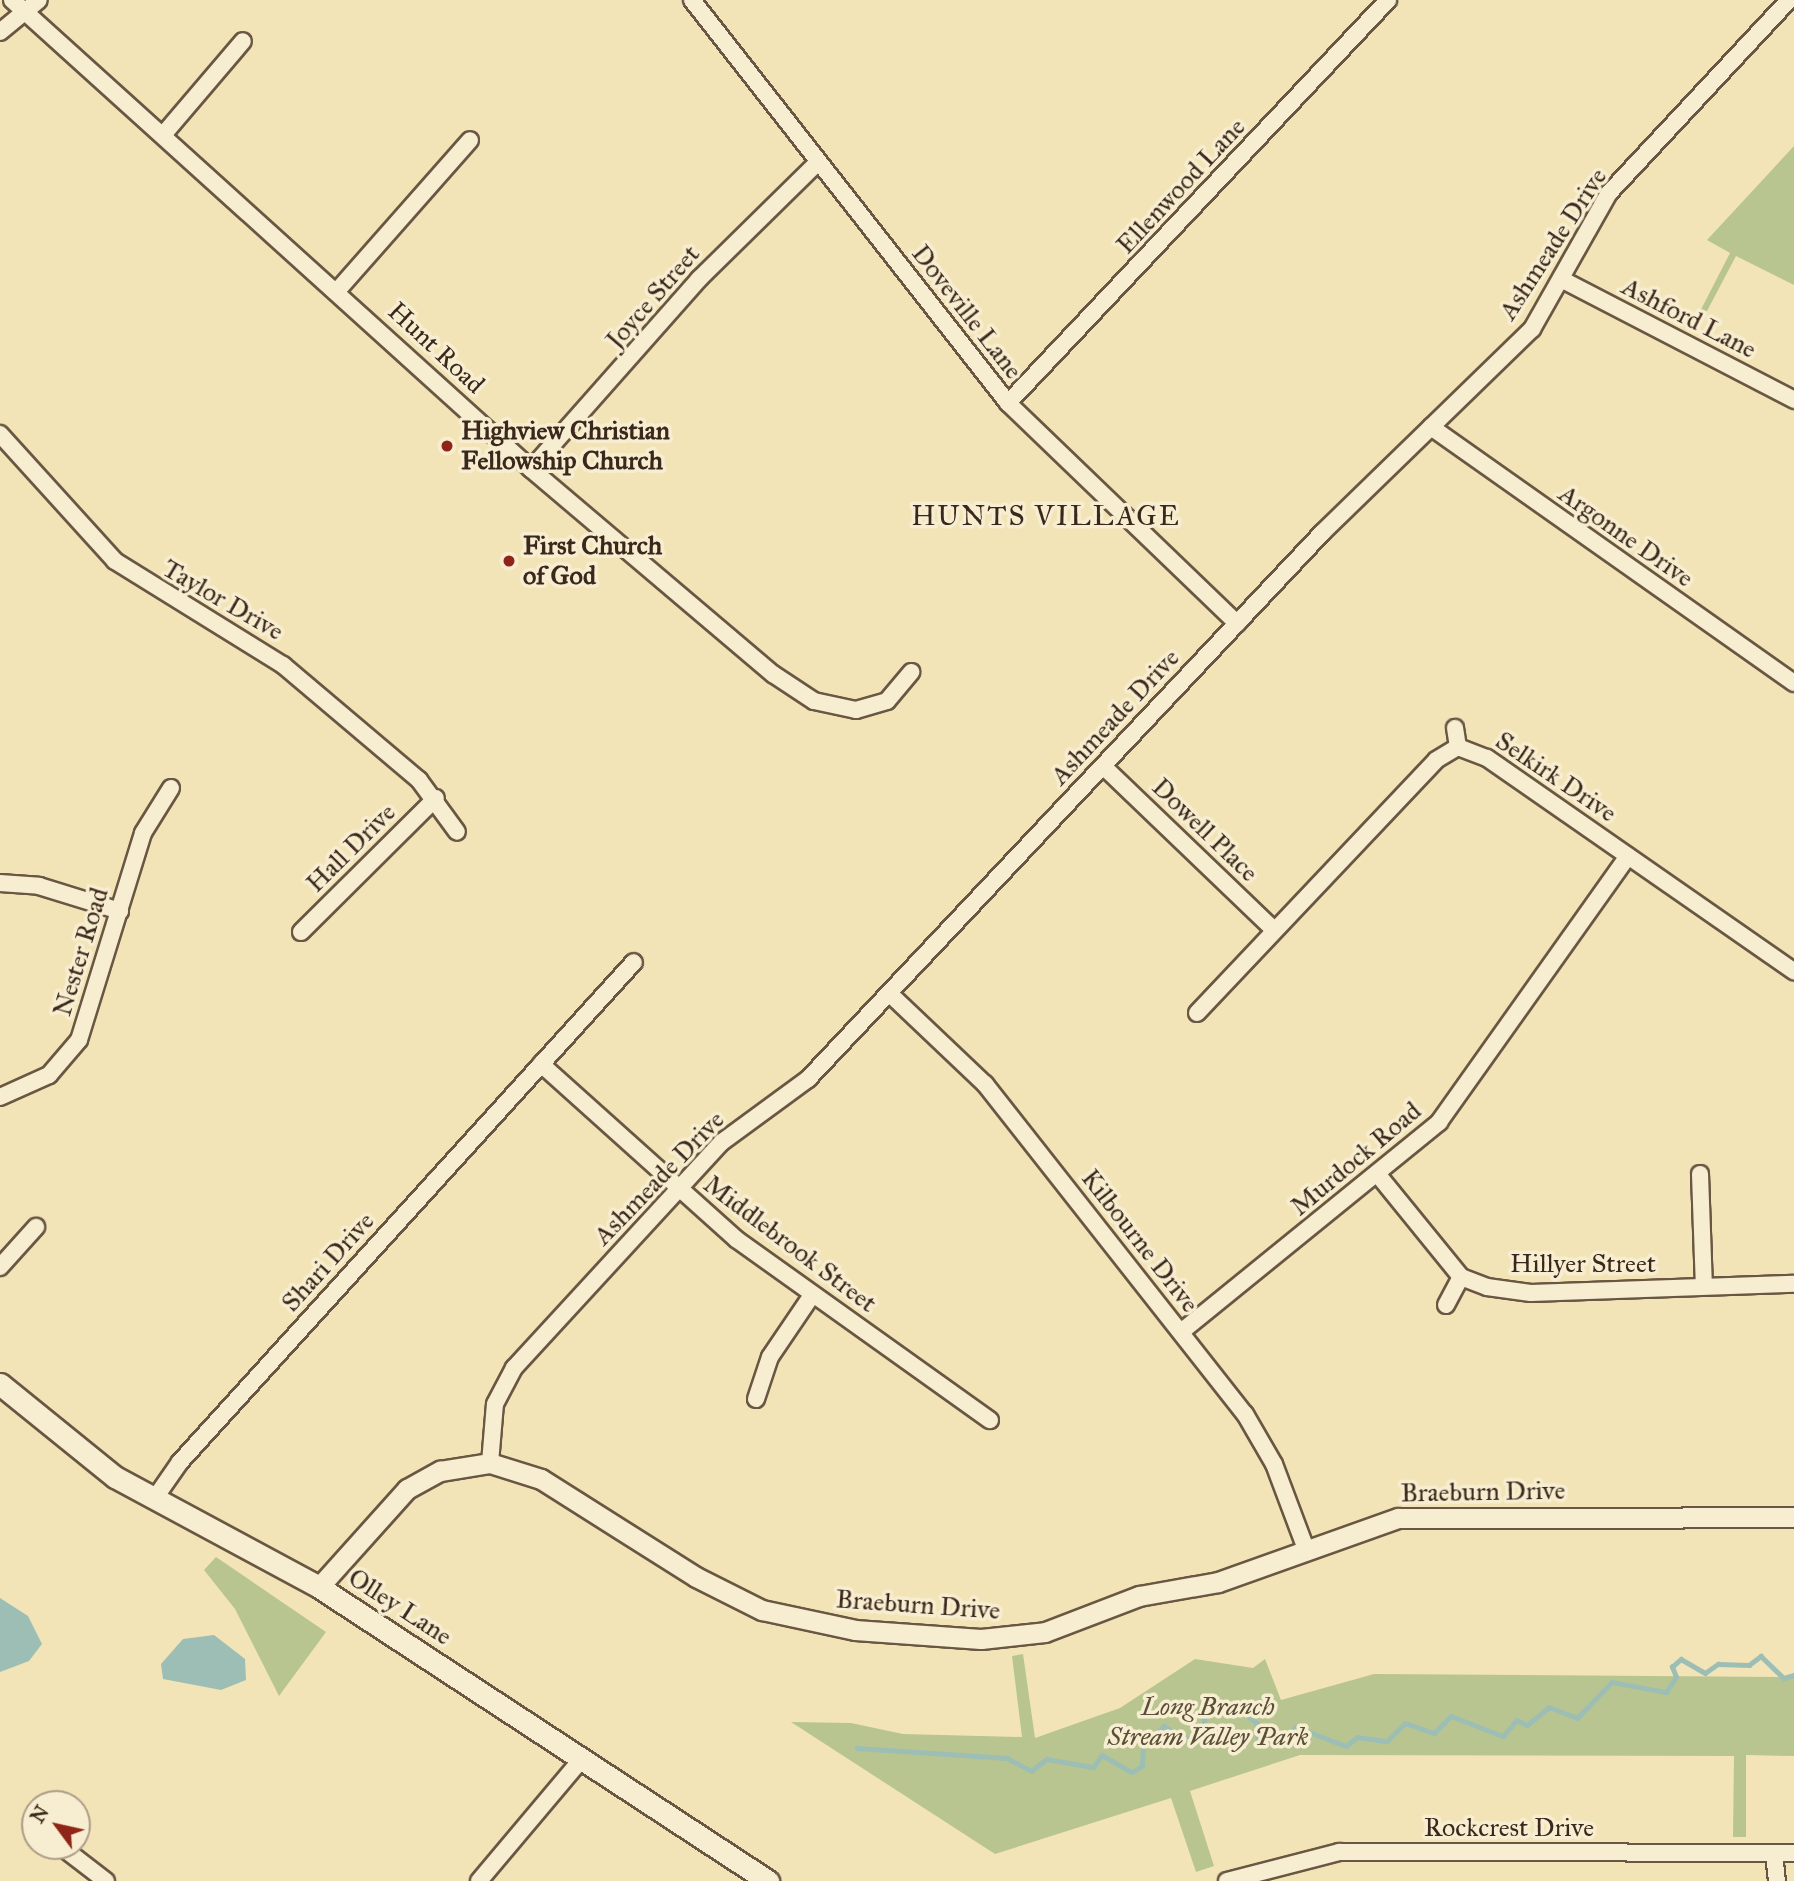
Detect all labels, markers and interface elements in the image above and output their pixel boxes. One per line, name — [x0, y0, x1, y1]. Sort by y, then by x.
street label: Ellenwood Lane — [1110, 112, 1252, 260]
street label: Ashmeade Drive — [1492, 162, 1614, 326]
street label: Joyce Street — [600, 239, 706, 355]
street label: Doveville Lane — [905, 239, 1029, 385]
street label: Ashford Lane — [1617, 271, 1761, 365]
street label: Hunt Road — [381, 296, 491, 400]
place label: Highview Christian Fellowship Church — [461, 415, 670, 476]
marker: Highview Christian Fellowship Church — [439, 438, 455, 454]
street label: Argonne Drive — [1553, 478, 1699, 594]
district label: HUNTS VILLAGE — [913, 499, 1179, 533]
place label: First Church of God — [523, 530, 662, 592]
street label: Taylor Drive — [157, 553, 289, 647]
marker: First Church of God — [501, 553, 517, 569]
street label: Ashmeade Drive — [1044, 643, 1186, 791]
street label: Selkirk Drive — [1490, 725, 1622, 829]
street label: Dowell Place — [1145, 772, 1265, 888]
street label: Hall Drive — [300, 797, 402, 899]
street label: Nester Road — [47, 884, 115, 1020]
street label: Murdock Road — [1285, 1095, 1427, 1223]
street label: Ashmeade Drive — [587, 1104, 731, 1252]
street label: Kilbourne Drive — [1075, 1163, 1205, 1319]
street label: Middlebrook Street — [697, 1169, 883, 1319]
street label: Shari Drive — [275, 1206, 381, 1318]
street label: Hillyer Street — [1510, 1248, 1656, 1280]
street label: Braeburn Drive — [1400, 1475, 1566, 1509]
street label: Olley Lane — [342, 1562, 458, 1652]
street label: Braeburn Drive — [835, 1584, 1001, 1626]
park label: Long Branch Stream Valley Park — [1107, 1691, 1309, 1752]
north arrow — [21, 1790, 91, 1860]
text: N — [26, 1801, 54, 1827]
street label: Rockcrest Drive — [1424, 1812, 1594, 1844]

